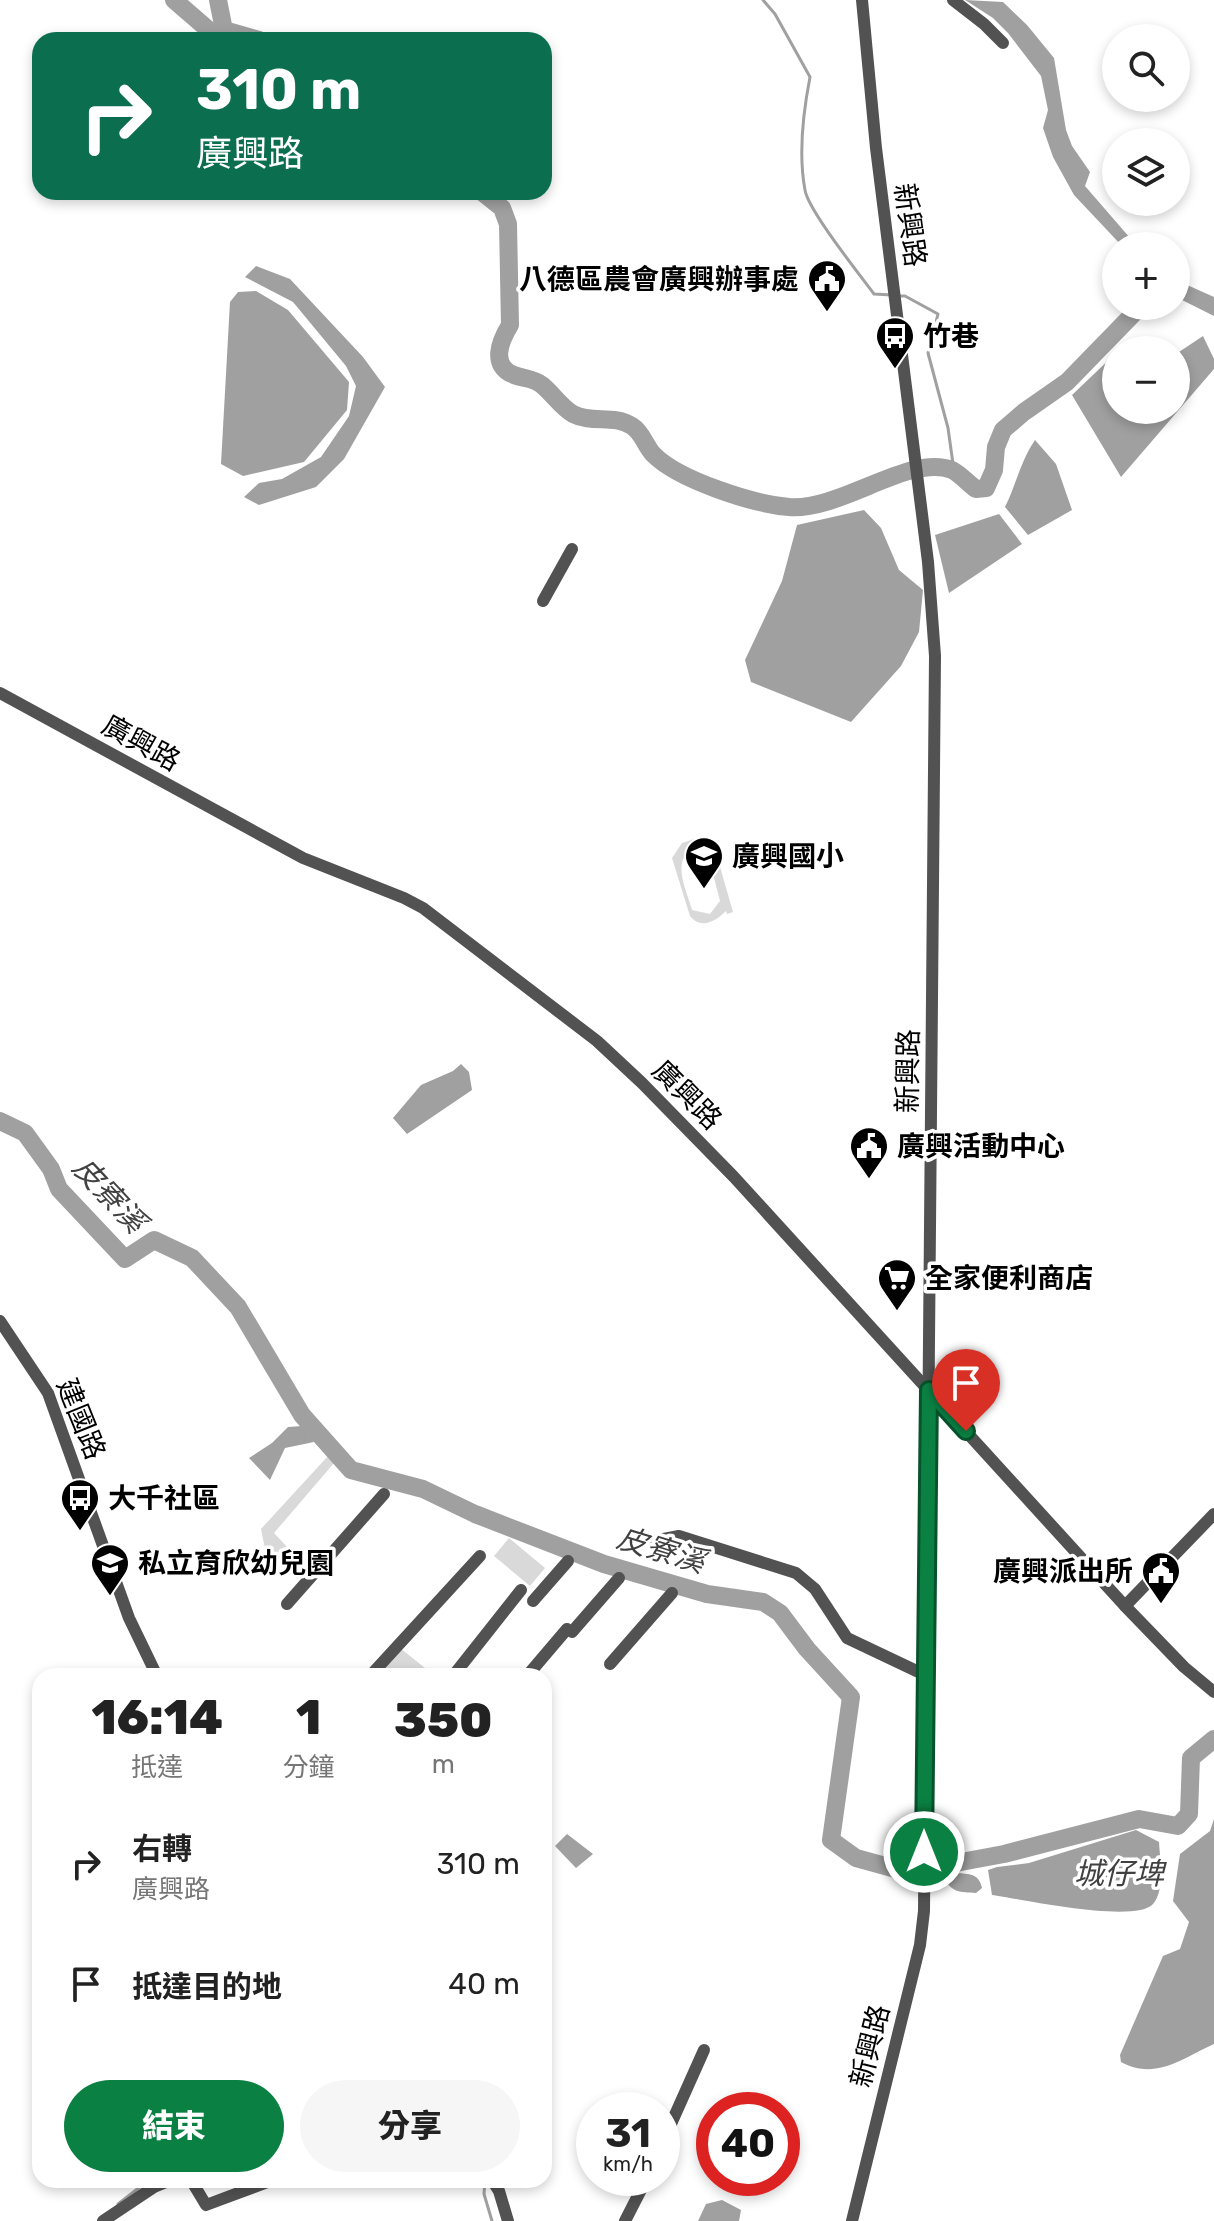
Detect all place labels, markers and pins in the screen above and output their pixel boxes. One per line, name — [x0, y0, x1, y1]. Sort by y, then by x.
public building icon: 八德區農會廣興辦事處 — [806, 258, 848, 313]
place label: 八德區農會廣興辦事處 — [519, 263, 799, 296]
bus stop icon: 竹巷 — [874, 315, 916, 370]
place label: 竹巷 — [923, 320, 979, 353]
school or university icon: 廣興國小 — [683, 835, 725, 890]
place label: 廣興國小 — [732, 840, 844, 873]
public building icon: 廣興活動中心 — [848, 1125, 890, 1180]
place label: 廣興活動中心 — [897, 1130, 1065, 1163]
supermarket icon: 全家便利商店 — [876, 1257, 918, 1312]
place label: 全家便利商店 — [925, 1262, 1093, 1295]
pin — [932, 1349, 1000, 1431]
bus stop icon: 大千社區 — [59, 1477, 101, 1532]
place label: 大千社區 — [108, 1482, 220, 1515]
school or university icon: 私立育欣幼兒園 — [89, 1542, 131, 1597]
place label: 私立育欣幼兒園 — [138, 1547, 334, 1580]
public building icon: 廣興派出所 — [1140, 1550, 1182, 1605]
place label: 廣興派出所 — [993, 1555, 1133, 1588]

